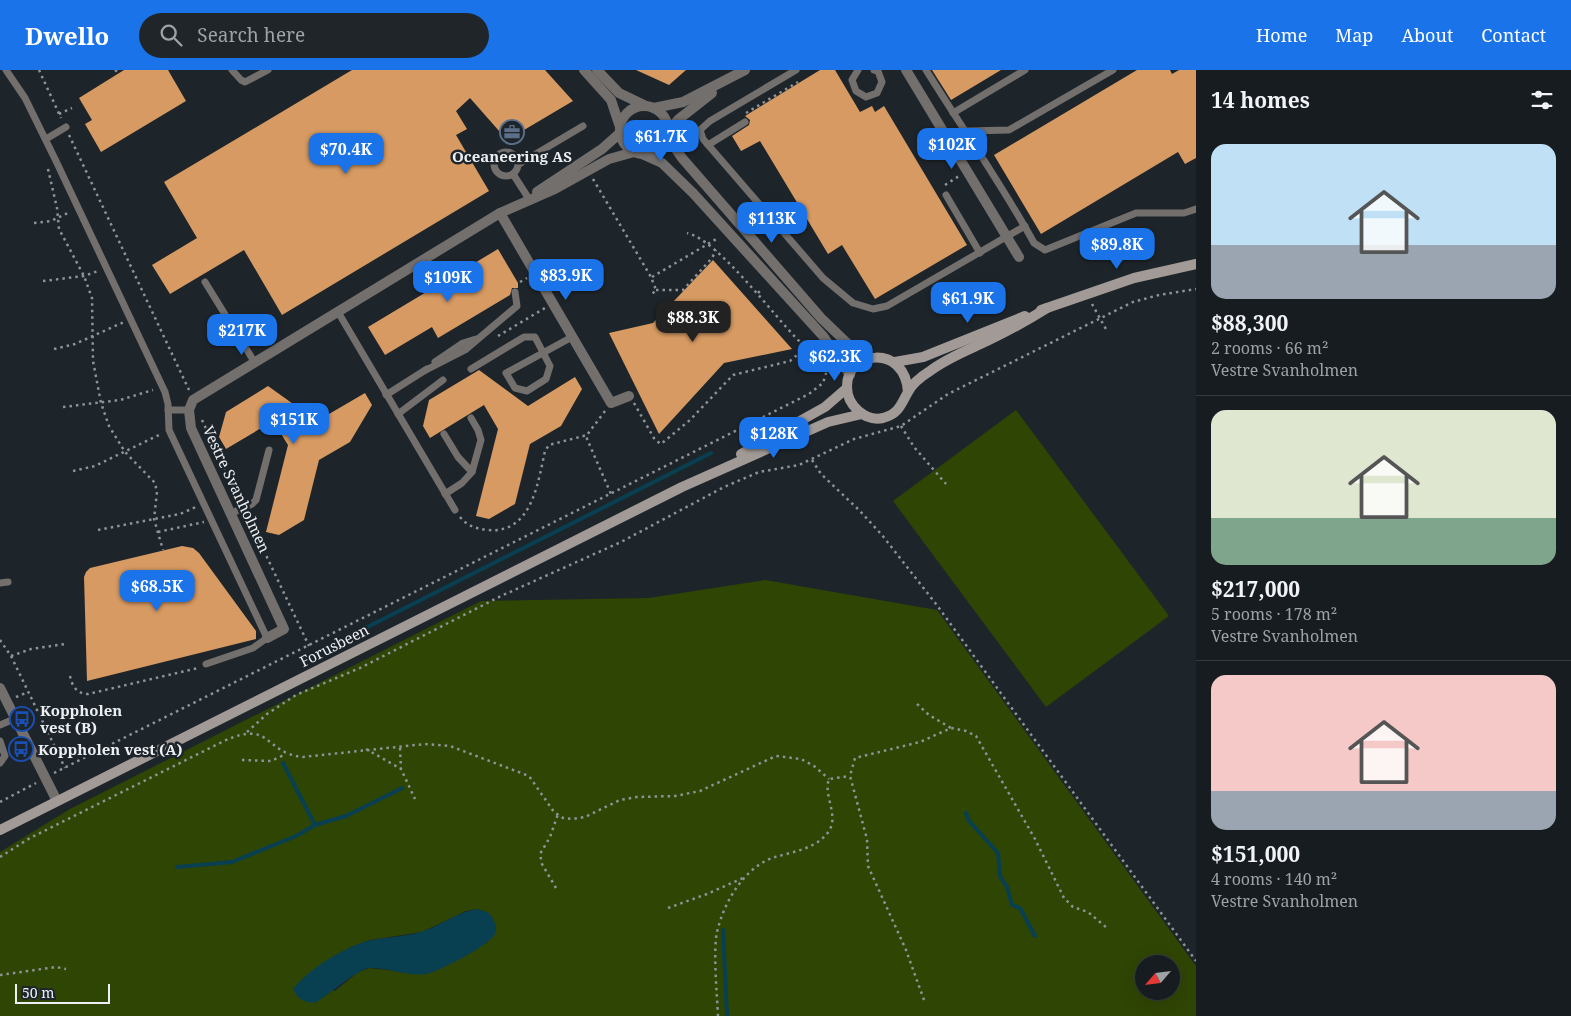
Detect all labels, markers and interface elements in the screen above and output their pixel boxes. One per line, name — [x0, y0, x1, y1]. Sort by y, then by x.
search box — [139, 13, 489, 58]
text: Dwello — [25, 19, 109, 52]
icon: search — [157, 21, 185, 49]
text: Search here — [197, 22, 305, 48]
text: Home — [1256, 23, 1307, 47]
text: Map — [1335, 23, 1373, 47]
text: About — [1401, 23, 1453, 47]
text: Contact — [1481, 23, 1546, 47]
text: 14 homes — [1211, 86, 1310, 114]
icon: filters — [1528, 86, 1556, 114]
office icon: Oceaneering AS — [499, 119, 525, 145]
pin: $61.7K — [620, 119, 702, 162]
text: $61.7K — [635, 125, 687, 147]
pin: $102K — [917, 128, 987, 170]
pin: $70.4K — [305, 132, 387, 175]
text: $102K — [928, 133, 976, 155]
text: $70.4K — [320, 138, 372, 160]
place label: Oceaneering AS — [452, 146, 572, 166]
icon: home — [1339, 177, 1429, 267]
pin: $113K — [737, 202, 807, 244]
text: $113K — [748, 207, 796, 229]
pin: $89.8K — [1076, 228, 1158, 270]
text: $89.8K — [1091, 233, 1143, 255]
pin: $83.9K — [525, 258, 607, 301]
pin: $109K — [413, 260, 483, 303]
text: $83.9K — [540, 264, 592, 286]
text: $109K — [424, 266, 472, 288]
pin: $61.9K — [927, 282, 1009, 324]
text: $61.9K — [942, 287, 994, 309]
pin: $88.3K — [652, 300, 734, 343]
text: $88.3K — [667, 306, 719, 328]
text: $88,300 — [1211, 309, 1288, 337]
pin: $217K — [207, 314, 277, 356]
text: $217K — [218, 319, 266, 341]
text: 2 rooms · 66 m² — [1211, 337, 1328, 359]
pin: $62.3K — [794, 340, 876, 382]
text: $62.3K — [809, 345, 861, 367]
text: Vestre Svanholmen — [1211, 359, 1358, 381]
pin: $151K — [259, 402, 329, 445]
text: $151K — [270, 408, 318, 430]
pin: $128K — [739, 416, 809, 459]
street label: Vestre Svanholmen — [199, 422, 275, 556]
text: $128K — [750, 422, 798, 444]
icon: home — [1339, 442, 1429, 532]
pin: $68.5K — [116, 570, 198, 612]
text: $68.5K — [131, 575, 183, 597]
text: $217,000 — [1211, 575, 1300, 603]
text: 5 rooms · 178 m² — [1211, 603, 1337, 625]
street label: Forusbeen — [296, 619, 372, 671]
text: Vestre Svanholmen — [1211, 625, 1358, 647]
place label: Koppholen vest (B) — [40, 700, 122, 737]
bus stop icon: Koppholen vest (B) — [9, 706, 35, 732]
icon: home — [1339, 707, 1429, 797]
bus stop icon: Koppholen vest (A) — [8, 736, 34, 762]
place label: Koppholen vest (A) — [38, 739, 182, 759]
text: $151,000 — [1211, 840, 1300, 868]
text: 4 rooms · 140 m² — [1211, 868, 1337, 890]
text: Vestre Svanholmen — [1211, 890, 1358, 912]
north arrow — [1135, 955, 1180, 1000]
map controls — [1135, 955, 1180, 1000]
scale bar — [15, 981, 110, 1004]
text: 50 m — [22, 983, 55, 1002]

